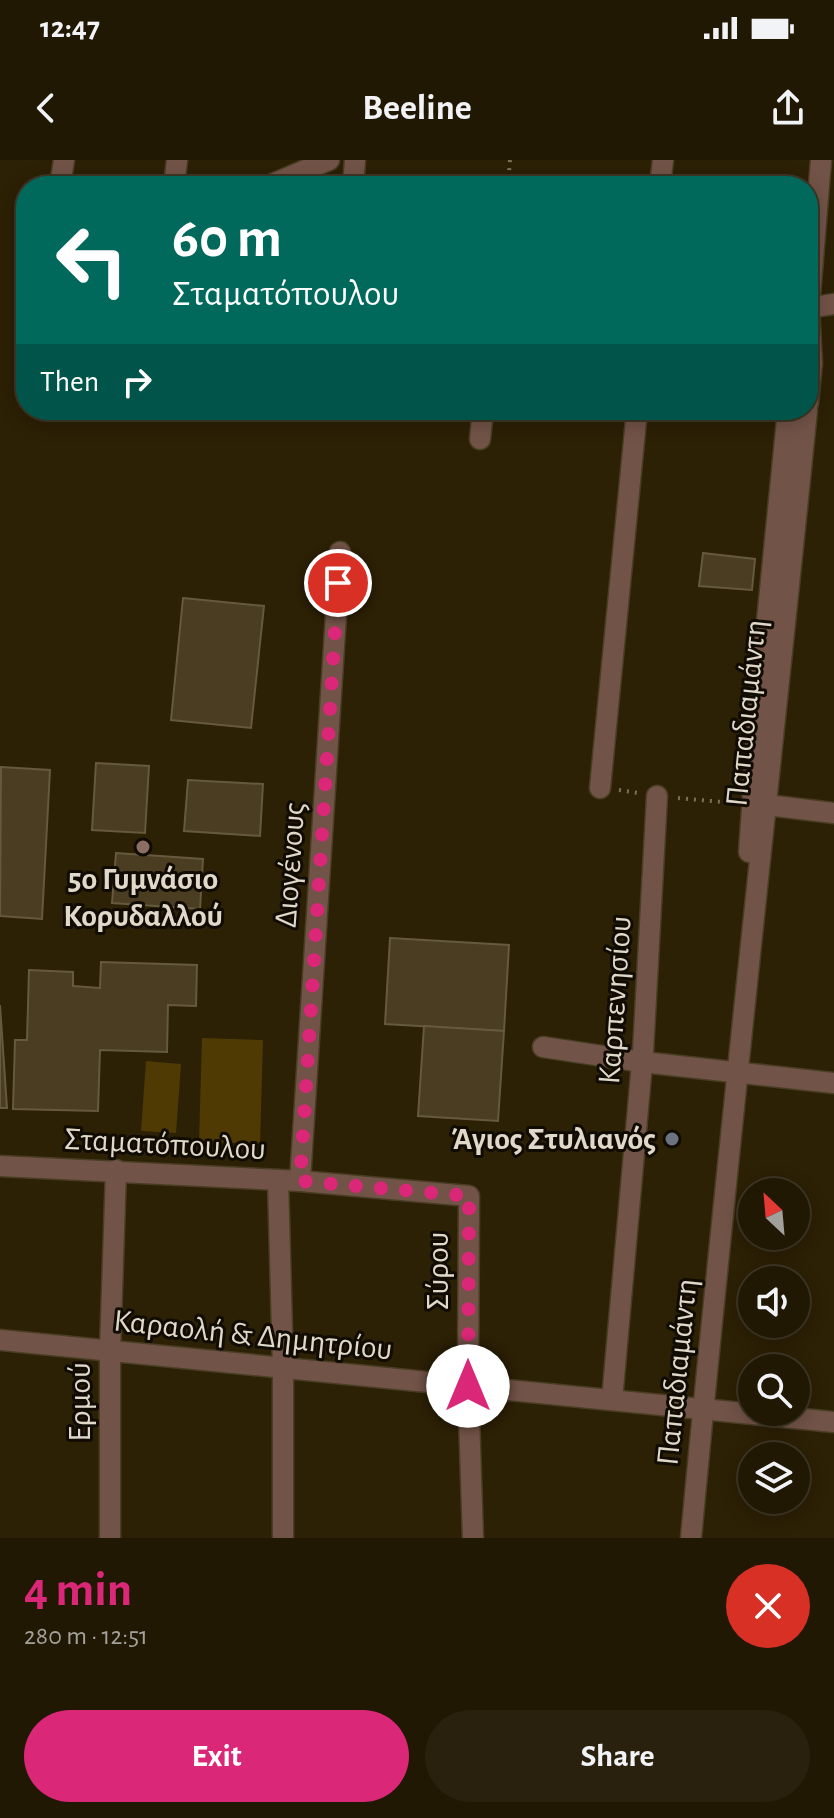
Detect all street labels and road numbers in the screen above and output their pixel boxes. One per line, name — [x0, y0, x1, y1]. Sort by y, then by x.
street label: Παπαδιαμάντη — [720, 618, 772, 808]
street label: Διογένους — [270, 801, 310, 929]
street label: Καρπενησίου — [593, 915, 637, 1085]
street label: Σταματόπουλου — [63, 1123, 267, 1165]
street label: Σύρου — [422, 1232, 454, 1310]
street label: Παπαδιαμάντη — [651, 1277, 703, 1467]
street label: Καραολή & Δημητρίου — [112, 1304, 394, 1366]
street label: Ερμού — [64, 1362, 96, 1442]

